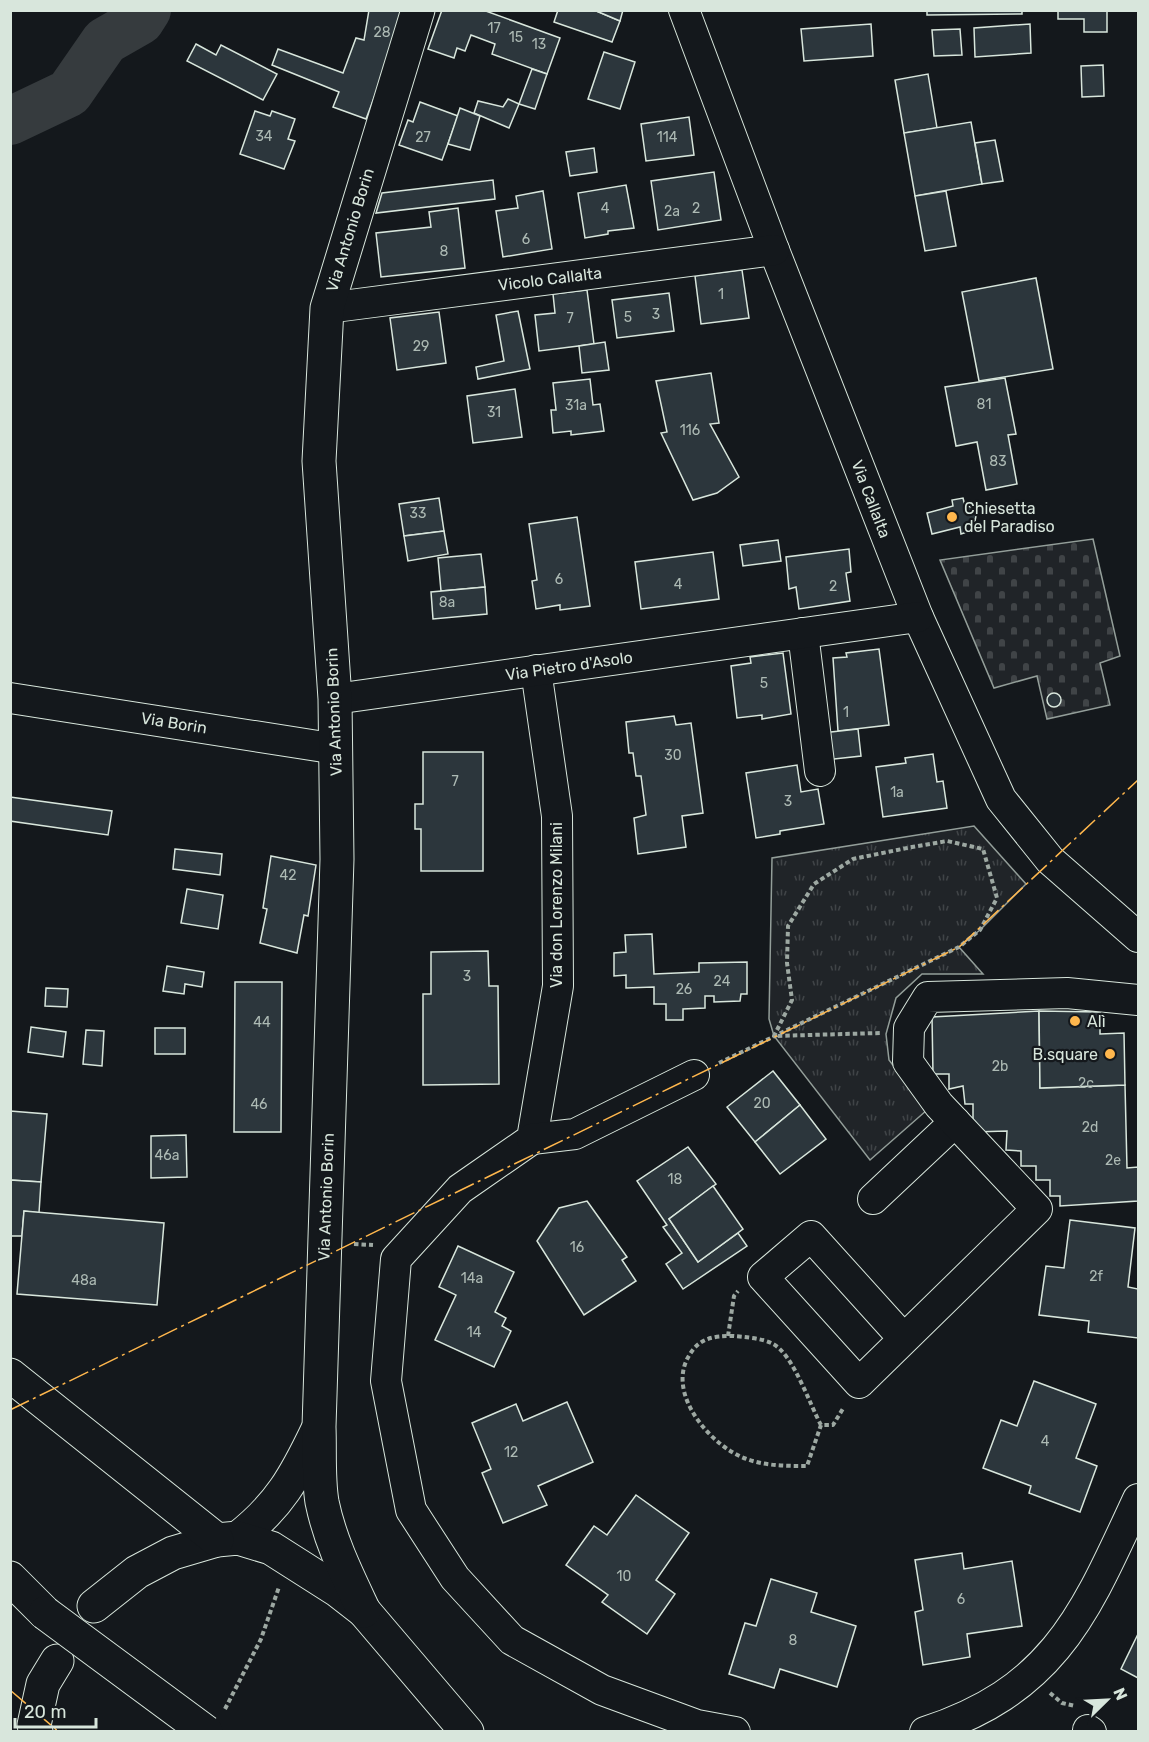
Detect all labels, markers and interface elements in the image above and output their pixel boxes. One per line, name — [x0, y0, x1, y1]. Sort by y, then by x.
house number: 17 — [487, 20, 501, 37]
house number: 28 — [373, 24, 391, 41]
house number: 15 — [509, 29, 523, 46]
house number: 13 — [532, 36, 546, 53]
house number: 34 — [255, 128, 273, 145]
house number: 27 — [415, 129, 431, 146]
house number: 114 — [657, 129, 678, 146]
street label: Via Antonio Borin — [322, 166, 378, 294]
house number: 4 — [601, 200, 610, 217]
house number: 2 — [692, 200, 700, 217]
house number: 2a — [664, 203, 680, 220]
house number: 6 — [522, 231, 530, 248]
house number: 8 — [440, 243, 449, 260]
street label: Vicolo Callalta — [497, 263, 603, 295]
house number: 1 — [718, 286, 724, 303]
house number: 3 — [652, 306, 660, 323]
house number: 5 — [624, 309, 632, 326]
house number: 7 — [566, 310, 574, 327]
house number: 29 — [413, 338, 429, 355]
house number: 81 — [977, 396, 991, 413]
house number: 31a — [565, 397, 587, 414]
house number: 31 — [487, 404, 501, 421]
house number: 116 — [680, 422, 700, 439]
house number: 83 — [989, 453, 1007, 470]
street label: Via Callalta — [847, 457, 895, 541]
place label: Chiesetta del Paradiso — [964, 499, 1055, 536]
house number: 33 — [410, 505, 426, 522]
marker: Chiesetta del Paradiso — [945, 510, 959, 524]
house number: 6 — [555, 571, 563, 588]
house number: 4 — [674, 576, 683, 593]
house number: 2 — [829, 578, 837, 595]
house number: 8a — [439, 594, 455, 611]
street label: Via Antonio Borin — [322, 647, 346, 777]
street label: Via Pietro d'Asolo — [504, 648, 634, 684]
house number: 5 — [760, 675, 768, 692]
house number: 1 — [843, 704, 849, 721]
street label: Via Borin — [140, 708, 208, 738]
house number: 30 — [664, 747, 682, 764]
house number: 7 — [451, 773, 459, 790]
house number: 1a — [890, 784, 904, 801]
house number: 3 — [784, 793, 792, 810]
street label: Via don Lorenzo Milani — [547, 822, 566, 988]
house number: 42 — [280, 867, 296, 884]
house number: 3 — [463, 968, 471, 985]
house number: 24 — [714, 973, 731, 990]
house number: 26 — [676, 981, 692, 998]
place label: Alì — [1087, 1012, 1106, 1031]
house number: 44 — [253, 1014, 271, 1031]
marker: Alì — [1068, 1014, 1082, 1028]
place label: B.square — [1032, 1045, 1098, 1064]
marker: B.square — [1103, 1047, 1117, 1061]
house number: 2b — [992, 1058, 1008, 1075]
house number: 2c — [1078, 1075, 1094, 1092]
house number: 20 — [753, 1095, 771, 1112]
house number: 46 — [250, 1096, 268, 1113]
house number: 2d — [1082, 1119, 1098, 1136]
street label: Via Antonio Borin — [314, 1132, 338, 1262]
house number: 46a — [155, 1147, 179, 1164]
house number: 2e — [1105, 1152, 1121, 1169]
house number: 18 — [668, 1171, 683, 1188]
house number: 16 — [570, 1239, 584, 1256]
house number: 2f — [1089, 1268, 1103, 1285]
house number: 14a — [461, 1270, 483, 1287]
house number: 48a — [71, 1272, 97, 1289]
house number: 14 — [467, 1324, 482, 1341]
house number: 4 — [1041, 1433, 1050, 1450]
house number: 12 — [504, 1444, 518, 1461]
house number: 10 — [617, 1568, 632, 1585]
house number: 6 — [957, 1591, 965, 1608]
house number: 8 — [789, 1632, 798, 1649]
north arrow — [1077, 1670, 1137, 1730]
text: N — [1109, 1685, 1131, 1703]
scale bar — [15, 1691, 96, 1729]
text: 20 m — [24, 1701, 66, 1723]

